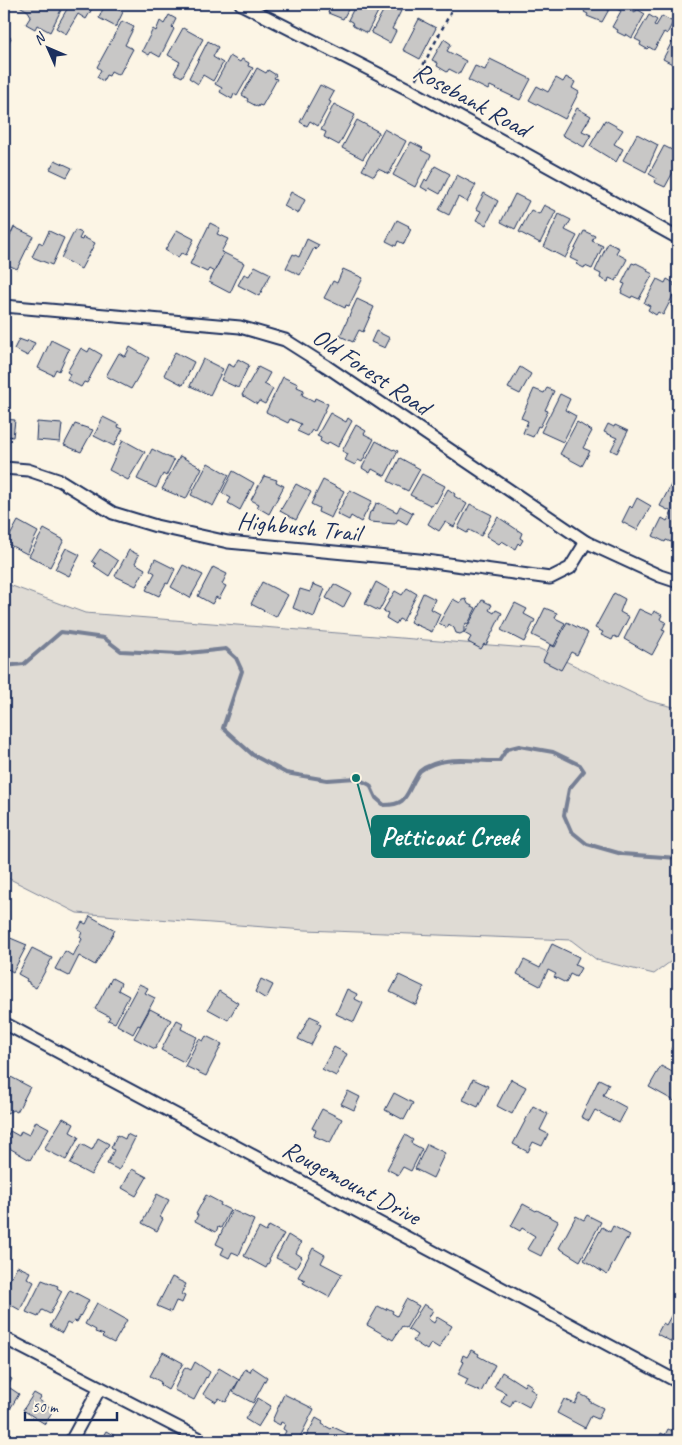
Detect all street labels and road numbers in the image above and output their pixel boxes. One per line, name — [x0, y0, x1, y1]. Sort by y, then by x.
street label: Rosebank Road — [408, 55, 539, 147]
street label: Old Forest Road — [306, 321, 439, 425]
street label: Highbush Trail — [236, 505, 367, 550]
street label: Rougemount Drive — [277, 1133, 428, 1234]

